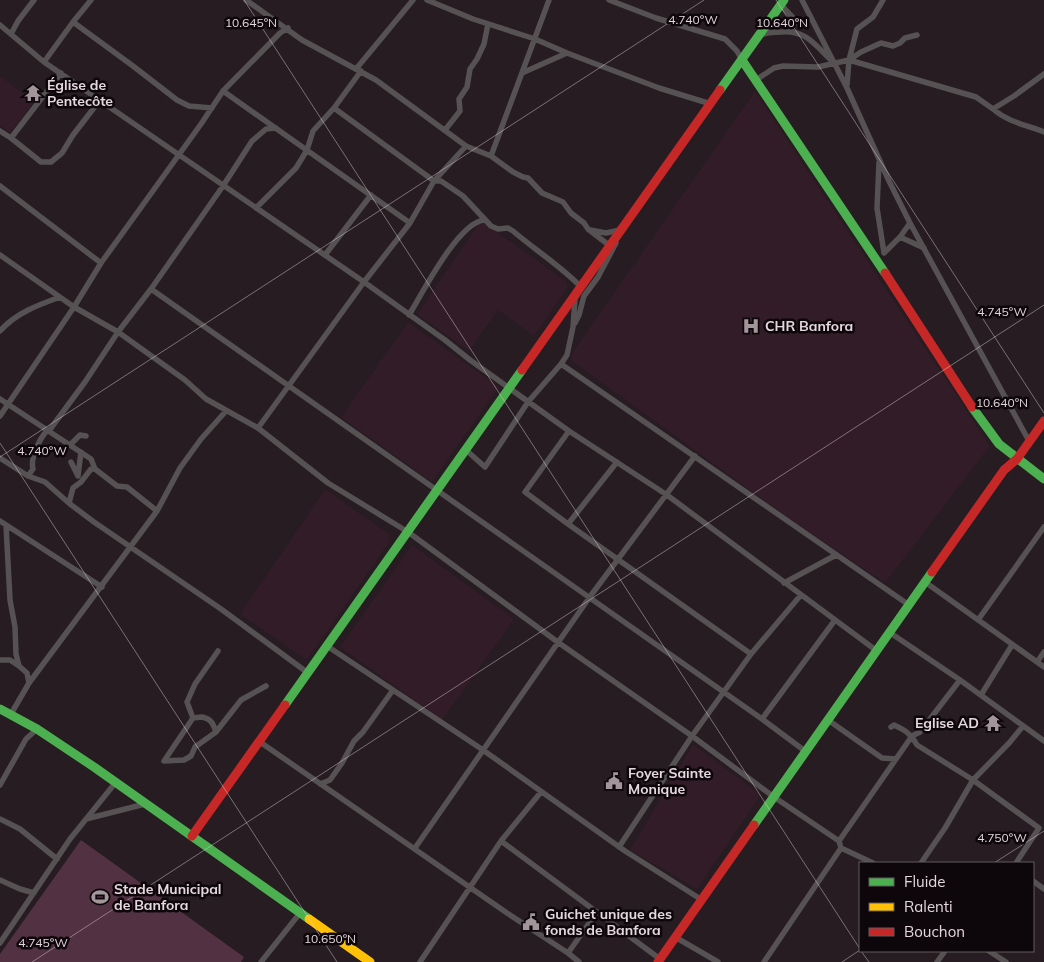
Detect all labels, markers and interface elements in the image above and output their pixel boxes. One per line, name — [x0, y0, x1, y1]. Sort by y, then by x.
text: 4.740°W — [668, 12, 718, 27]
text: 10.645°N — [225, 15, 277, 30]
text: 10.640°N — [756, 15, 808, 30]
place label: Église de Pentecôte — [47, 76, 113, 110]
temple icon: Église de Pentecôte — [23, 83, 43, 103]
text: 4.745°W — [977, 304, 1027, 319]
hospital icon: CHR Banfora — [741, 316, 761, 336]
place label: CHR Banfora — [765, 317, 853, 335]
text: 10.640°N — [976, 395, 1028, 410]
text: 4.740°W — [17, 443, 67, 458]
temple icon: Eglise AD — [983, 713, 1003, 733]
place label: Eglise AD — [915, 714, 979, 732]
place label: Foyer Sainte Monique — [628, 764, 711, 798]
public building icon: Foyer Sainte Monique — [604, 771, 624, 791]
text: 4.750°W — [977, 830, 1027, 845]
legend — [859, 862, 1034, 952]
text: Fluide — [904, 872, 945, 891]
place label: Stade Municipal de Banfora — [114, 880, 221, 914]
sports icon: Stade Municipal de Banfora — [90, 887, 110, 907]
text: Ralenti — [904, 897, 953, 916]
place label: Guichet unique des fonds de Banfora — [545, 905, 672, 939]
public building icon: Guichet unique des fonds de Banfora — [521, 912, 541, 932]
text: Bouchon — [904, 922, 965, 941]
text: 10.650°N — [304, 931, 356, 946]
text: 4.745°W — [18, 935, 68, 950]

